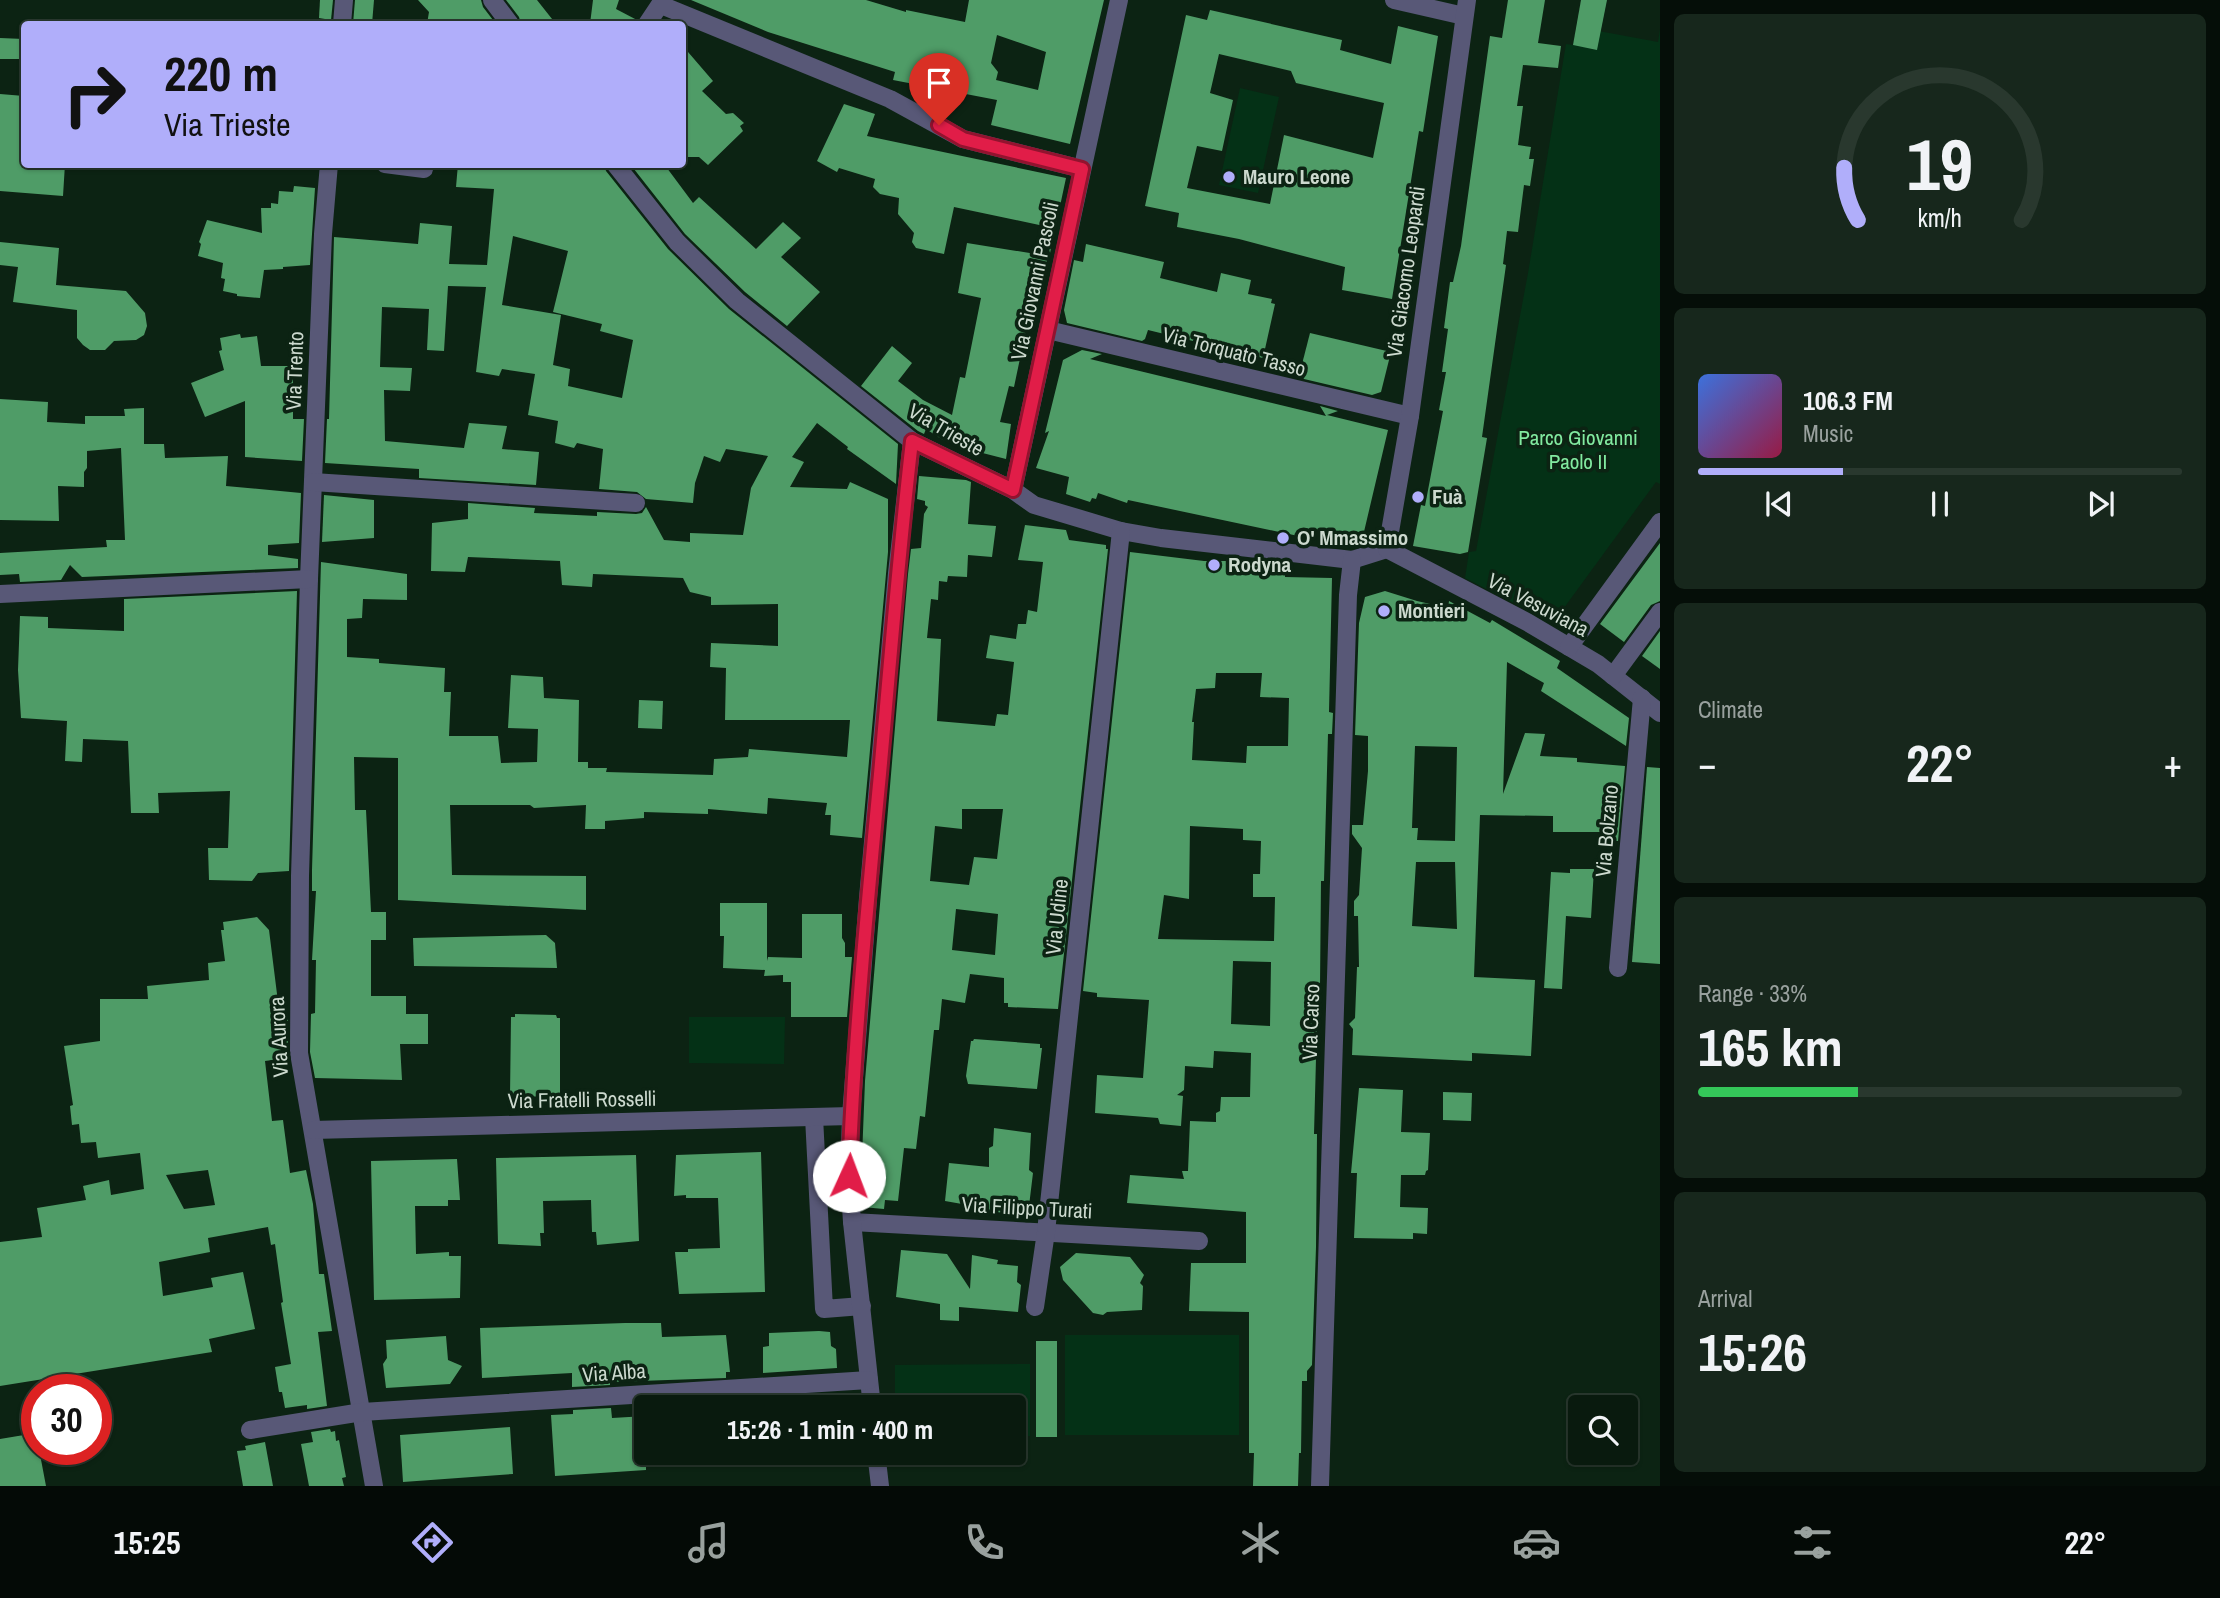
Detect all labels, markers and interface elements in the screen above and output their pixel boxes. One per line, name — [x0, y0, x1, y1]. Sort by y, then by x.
text: 220 m — [164, 40, 278, 106]
icon: right — [49, 49, 140, 140]
pin — [909, 53, 969, 125]
icon: arrive — [920, 64, 958, 102]
text: Via Trieste — [164, 103, 291, 146]
text: 19 — [1907, 116, 1973, 214]
place label: Mauro Leone — [1243, 162, 1350, 191]
marker: Mauro Leone — [1221, 169, 1237, 185]
street label: Via Giacomo Leopardi — [1379, 184, 1432, 360]
street label: Via Giovanni Pascoli — [1004, 199, 1065, 363]
text: km/h — [1918, 201, 1962, 235]
street label: Via Torquato Tasso — [1159, 320, 1309, 383]
street label: Via Trento — [279, 331, 310, 411]
text: 106.3 FM — [1803, 383, 1893, 418]
street label: Via Trieste — [903, 396, 989, 463]
text: Music — [1803, 418, 1853, 449]
park label: Parco Giovanni Paolo II — [1518, 423, 1638, 476]
place label: Fuà — [1432, 482, 1463, 511]
icon: previous — [1760, 485, 1798, 523]
icon: pause — [1921, 485, 1959, 523]
icon: next — [2082, 485, 2120, 523]
marker: Fuà — [1410, 489, 1426, 505]
place label: O' Mmassimo — [1297, 523, 1408, 552]
marker: O' Mmassimo — [1275, 530, 1291, 546]
place label: Rodyna — [1228, 550, 1292, 579]
marker: Rodyna — [1206, 557, 1222, 573]
street label: Via Vesuviana — [1483, 566, 1594, 644]
place label: Montieri — [1398, 596, 1465, 625]
marker: Montieri — [1376, 603, 1392, 619]
text: Climate — [1698, 694, 1763, 725]
text: 22° — [1906, 728, 1974, 798]
text: − — [1698, 738, 1716, 789]
text: + — [2164, 738, 2182, 789]
street label: Via Bolzano — [1588, 784, 1625, 878]
street label: Via Udine — [1038, 877, 1075, 956]
text: Range · 33% — [1698, 978, 1807, 1009]
street label: Via Carso — [1295, 983, 1326, 1061]
street label: Via Aurora — [262, 995, 295, 1078]
text: 165 km — [1698, 1012, 1843, 1082]
street label: Via Fratelli Rosselli — [507, 1084, 657, 1115]
position arrow — [812, 1139, 886, 1213]
street label: Via Filippo Turati — [961, 1190, 1093, 1225]
text: Arrival — [1698, 1283, 1753, 1314]
text: 15:26 — [1698, 1317, 1807, 1387]
street label: Via Alba — [581, 1356, 647, 1389]
speed limit sign: 30 — [21, 1374, 112, 1465]
map controls — [1568, 1395, 1638, 1465]
button: search — [1568, 1395, 1638, 1465]
text: 15:26 · 1 min · 400 m — [727, 1412, 933, 1447]
icon: directions — [408, 1518, 457, 1567]
icon: music — [684, 1518, 733, 1567]
icon: phone — [960, 1518, 1009, 1567]
icon: climate — [1236, 1518, 1285, 1567]
icon: car — [1512, 1518, 1561, 1567]
icon: filters — [1788, 1518, 1837, 1567]
text: 15:25 — [114, 1521, 181, 1564]
text: 22° — [2064, 1521, 2106, 1564]

